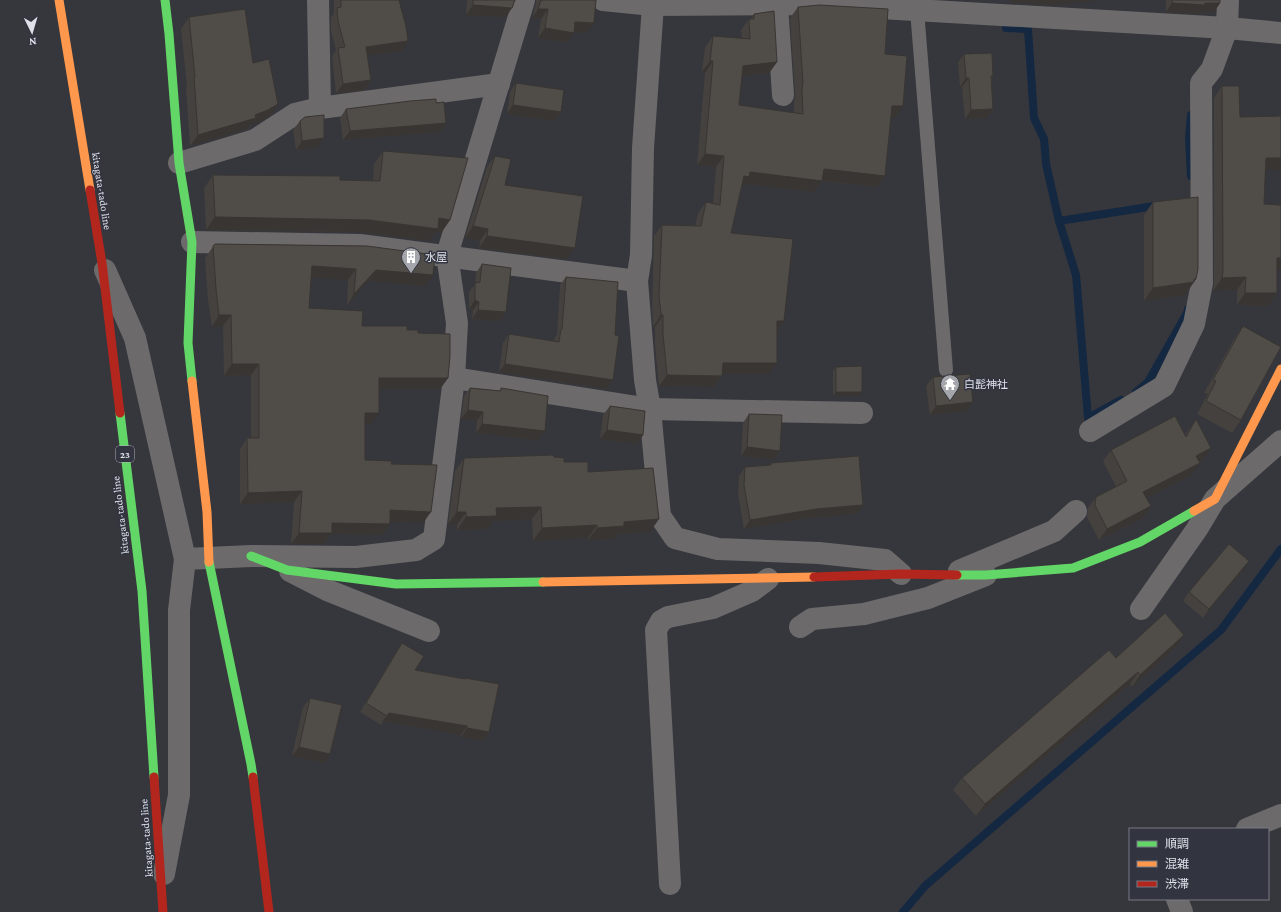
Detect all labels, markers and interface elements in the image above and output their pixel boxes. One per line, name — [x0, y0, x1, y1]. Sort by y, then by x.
north arrow — [12, 12, 52, 52]
text: N — [28, 36, 37, 48]
street label: kitagata-tado line — [89, 151, 114, 231]
building icon: 水屋 — [400, 246, 422, 274]
place label: 水屋 — [425, 251, 447, 263]
temple icon: 白髭神社 — [939, 373, 961, 401]
place label: 白髭神社 — [964, 378, 1008, 390]
road number: 23 — [116, 446, 134, 462]
street label: kitagata-tado line — [109, 475, 132, 555]
street label: kitagata-tado line — [137, 798, 156, 878]
legend — [1129, 828, 1269, 900]
text: 順調 — [1165, 837, 1189, 851]
text: 混雑 — [1165, 857, 1189, 871]
text: 渋滞 — [1165, 877, 1189, 891]

